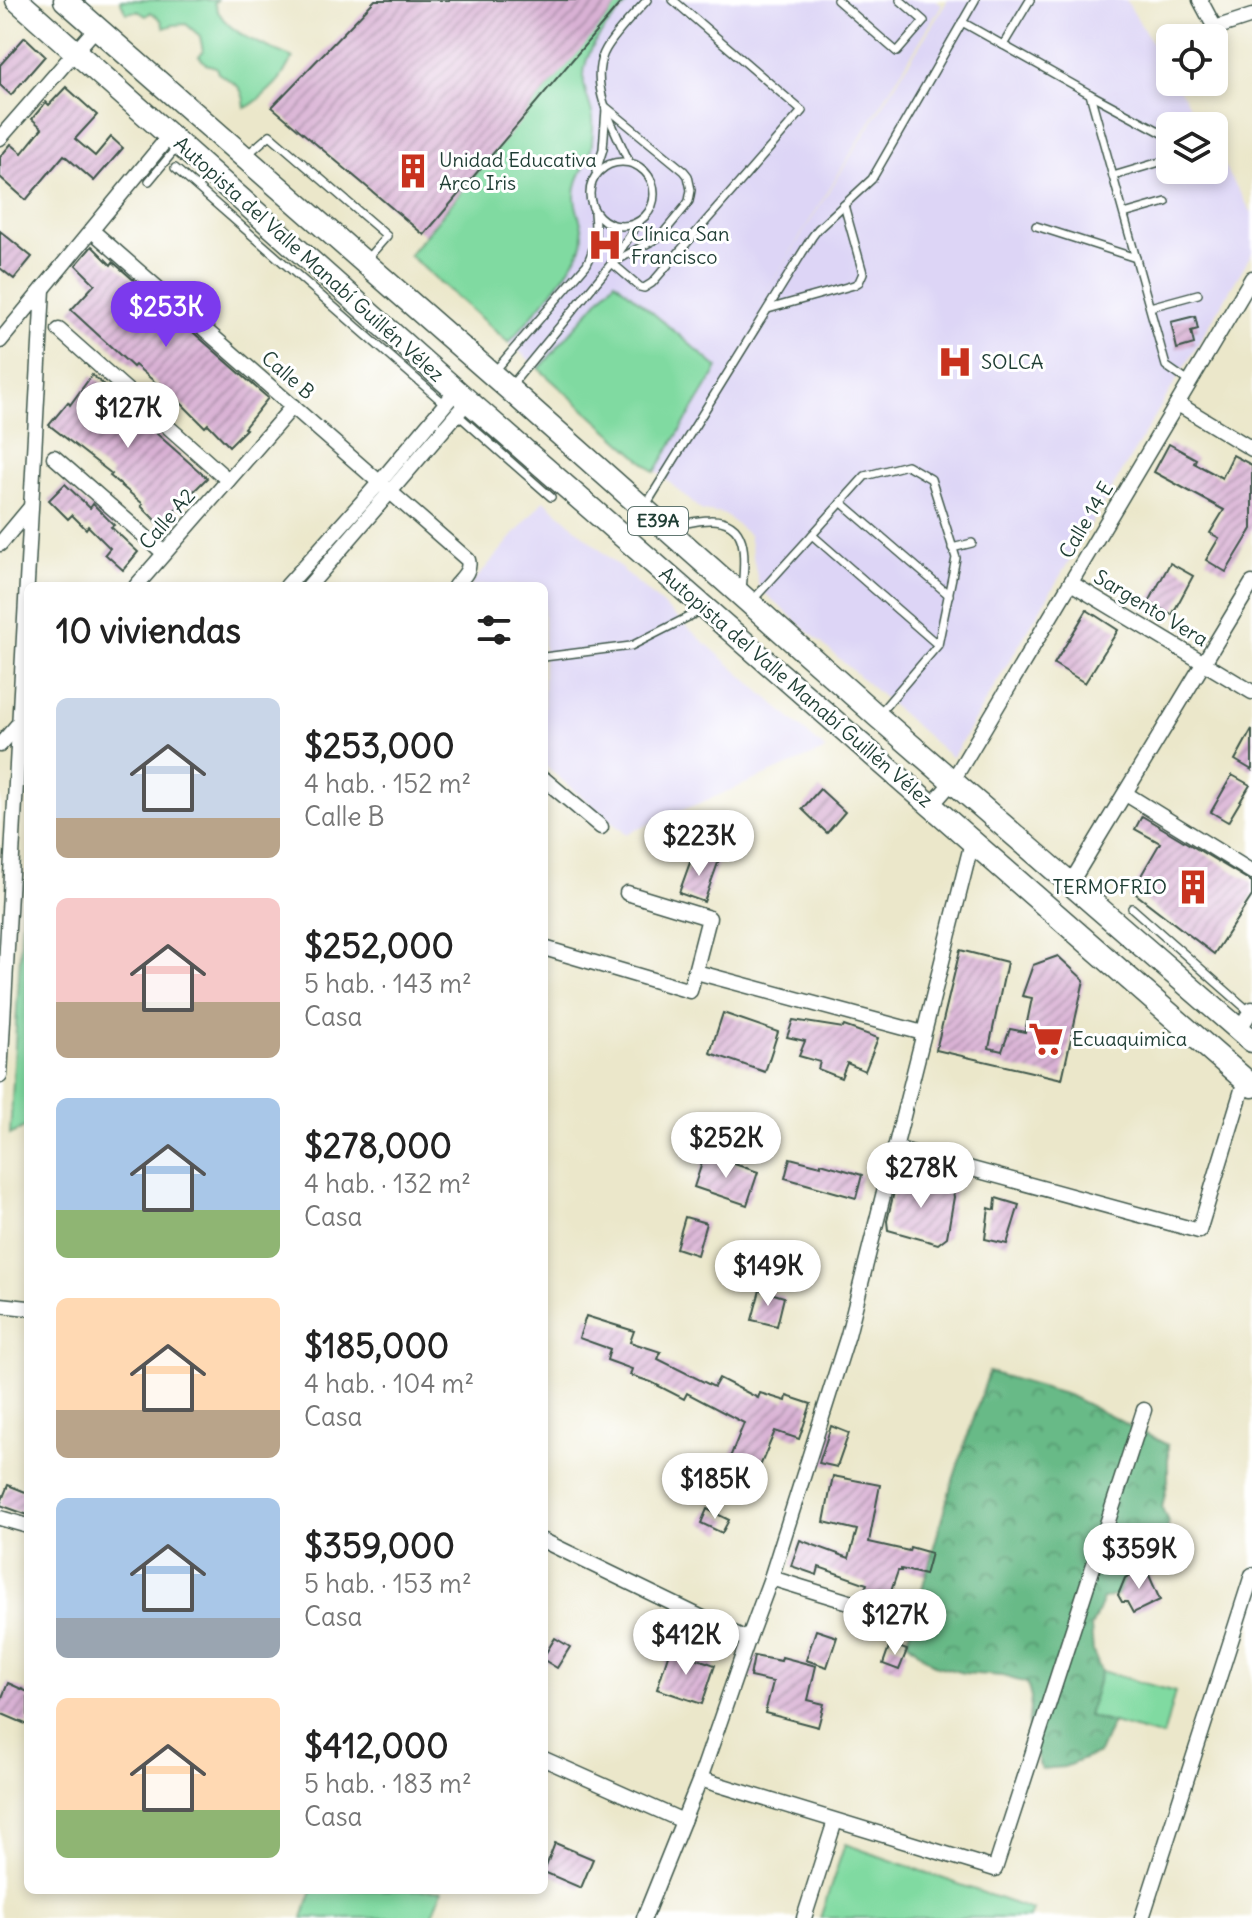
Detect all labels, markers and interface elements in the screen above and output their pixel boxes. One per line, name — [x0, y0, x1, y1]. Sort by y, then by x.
map controls — [1156, 24, 1228, 184]
button: locate — [1156, 24, 1228, 96]
button: layers — [1156, 112, 1228, 184]
street label: Autopista del Valle Manabí Guillén Vélez — [169, 131, 449, 387]
place label: Unidad Educativa Arco Iris — [439, 147, 597, 195]
building icon: Unidad Educativa Arco Iris — [394, 152, 432, 190]
place label: Clínica San Francisco — [631, 221, 730, 269]
hospital icon: Clínica San Francisco — [586, 226, 624, 264]
pin: $253K — [110, 281, 222, 349]
text: $253K — [129, 290, 203, 323]
hospital icon: SOLCA — [936, 343, 974, 381]
street label: Calle B — [257, 345, 320, 404]
place label: SOLCA — [981, 349, 1044, 374]
pin: $127K — [72, 382, 184, 450]
text: $127K — [94, 391, 162, 424]
street label: Calle 14 E — [1053, 477, 1118, 563]
street label: Calle A2 — [133, 483, 200, 554]
road number: E39A — [628, 507, 688, 535]
street label: Autopista del Valle Manabí Guillén Vélez — [654, 561, 938, 812]
street label: Sargento Vera — [1090, 564, 1213, 651]
icon: filters — [472, 608, 516, 652]
text: 10 viviendas — [56, 609, 241, 652]
text: $253,000 — [304, 724, 455, 767]
icon: home — [120, 730, 216, 826]
text: 4 hab. · 152 m² — [304, 767, 471, 800]
text: Calle B — [304, 800, 385, 833]
pin: $223K — [643, 810, 755, 878]
text: $223K — [662, 819, 736, 852]
building icon: TERMOFRIO — [1174, 868, 1212, 906]
place label: TERMOFRIO — [1052, 874, 1167, 899]
text: $252,000 — [304, 924, 454, 967]
icon: home — [120, 930, 216, 1026]
text: 5 hab. · 143 m² — [304, 967, 472, 1000]
text: Casa — [304, 1000, 362, 1033]
supermarket icon: Ecuaquimica — [1027, 1020, 1065, 1058]
place label: Ecuaquimica — [1072, 1026, 1187, 1051]
pin: $252K — [670, 1112, 782, 1180]
text: $252K — [689, 1121, 763, 1154]
text: $278,000 — [304, 1124, 452, 1167]
icon: home — [120, 1130, 216, 1226]
pin: $278K — [865, 1142, 977, 1210]
text: $278K — [885, 1151, 957, 1184]
text: 4 hab. · 132 m² — [304, 1167, 471, 1200]
text: Casa — [304, 1200, 362, 1233]
pin: $149K — [712, 1240, 824, 1308]
text: $149K — [733, 1249, 803, 1282]
text: $185,000 — [304, 1324, 449, 1367]
icon: home — [120, 1330, 216, 1426]
text: 4 hab. · 104 m² — [304, 1367, 474, 1400]
text: Casa — [304, 1400, 362, 1433]
pin: $185K — [659, 1453, 771, 1521]
text: $185K — [680, 1462, 750, 1495]
pin: $359K — [1083, 1523, 1195, 1591]
text: $359,000 — [304, 1524, 455, 1567]
icon: home — [120, 1530, 216, 1626]
text: $359K — [1101, 1532, 1177, 1565]
text: 5 hab. · 153 m² — [304, 1567, 472, 1600]
pin: $127K — [839, 1589, 951, 1657]
text: $127K — [861, 1598, 929, 1631]
text: Casa — [304, 1600, 362, 1633]
pin: $412K — [630, 1609, 742, 1677]
text: $412K — [651, 1618, 721, 1651]
text: $412,000 — [304, 1724, 449, 1767]
icon: home — [120, 1730, 216, 1826]
text: 5 hab. · 183 m² — [304, 1767, 472, 1800]
text: Casa — [304, 1800, 362, 1833]

